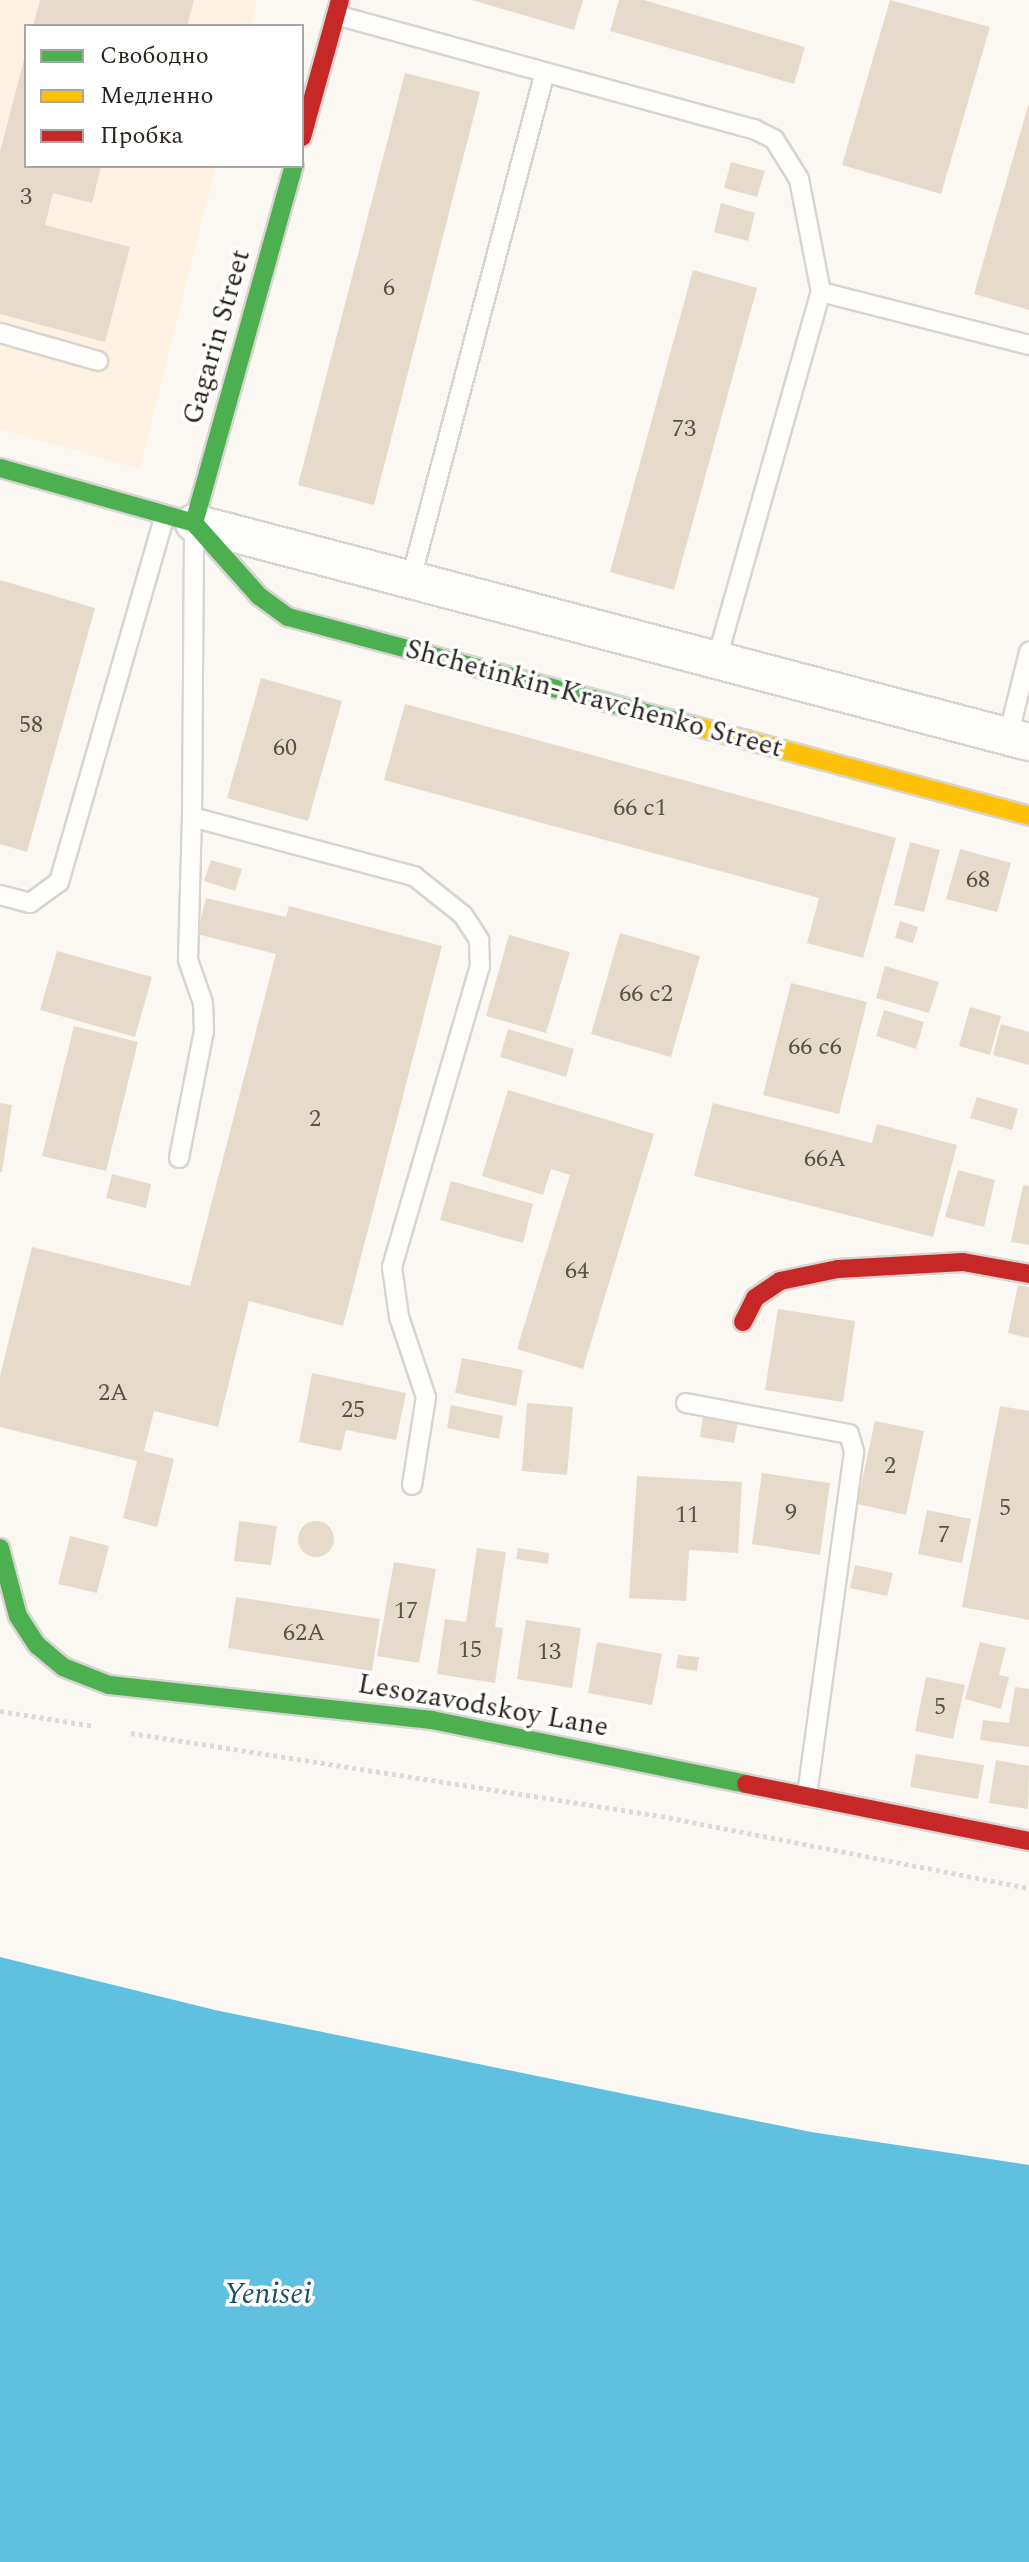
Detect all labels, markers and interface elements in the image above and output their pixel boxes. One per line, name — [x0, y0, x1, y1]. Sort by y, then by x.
legend — [24, 24, 304, 168]
text: Свободно — [100, 38, 209, 74]
text: Медленно — [100, 78, 213, 114]
text: Пробка — [100, 118, 183, 154]
house number: 3 — [20, 184, 32, 212]
street label: Gagarin Street — [176, 246, 258, 428]
house number: 6 — [383, 275, 395, 303]
house number: 73 — [672, 416, 696, 444]
street label: Shchetinkin-Kravchenko Street — [402, 632, 786, 766]
house number: 58 — [19, 712, 43, 740]
house number: 60 — [273, 735, 297, 763]
house number: 66 с1 — [613, 795, 667, 823]
house number: 68 — [966, 867, 990, 895]
house number: 66 с2 — [619, 981, 673, 1009]
house number: 66 с6 — [788, 1034, 842, 1062]
house number: 2 — [309, 1106, 321, 1134]
house number: 66А — [804, 1146, 846, 1174]
house number: 64 — [565, 1258, 589, 1286]
house number: 2А — [98, 1380, 128, 1408]
house number: 25 — [341, 1397, 365, 1425]
house number: 2 — [884, 1453, 896, 1481]
house number: 5 — [999, 1495, 1011, 1523]
house number: 9 — [785, 1500, 797, 1528]
house number: 11 — [675, 1502, 699, 1530]
house number: 7 — [938, 1522, 950, 1550]
house number: 17 — [394, 1598, 418, 1626]
house number: 62А — [283, 1620, 325, 1648]
house number: 15 — [458, 1637, 482, 1665]
house number: 13 — [537, 1639, 561, 1667]
street label: Lesozavodskoy Lane — [355, 1667, 611, 1745]
house number: 5 — [934, 1694, 946, 1722]
water label: Yenisei — [224, 2276, 312, 2312]

